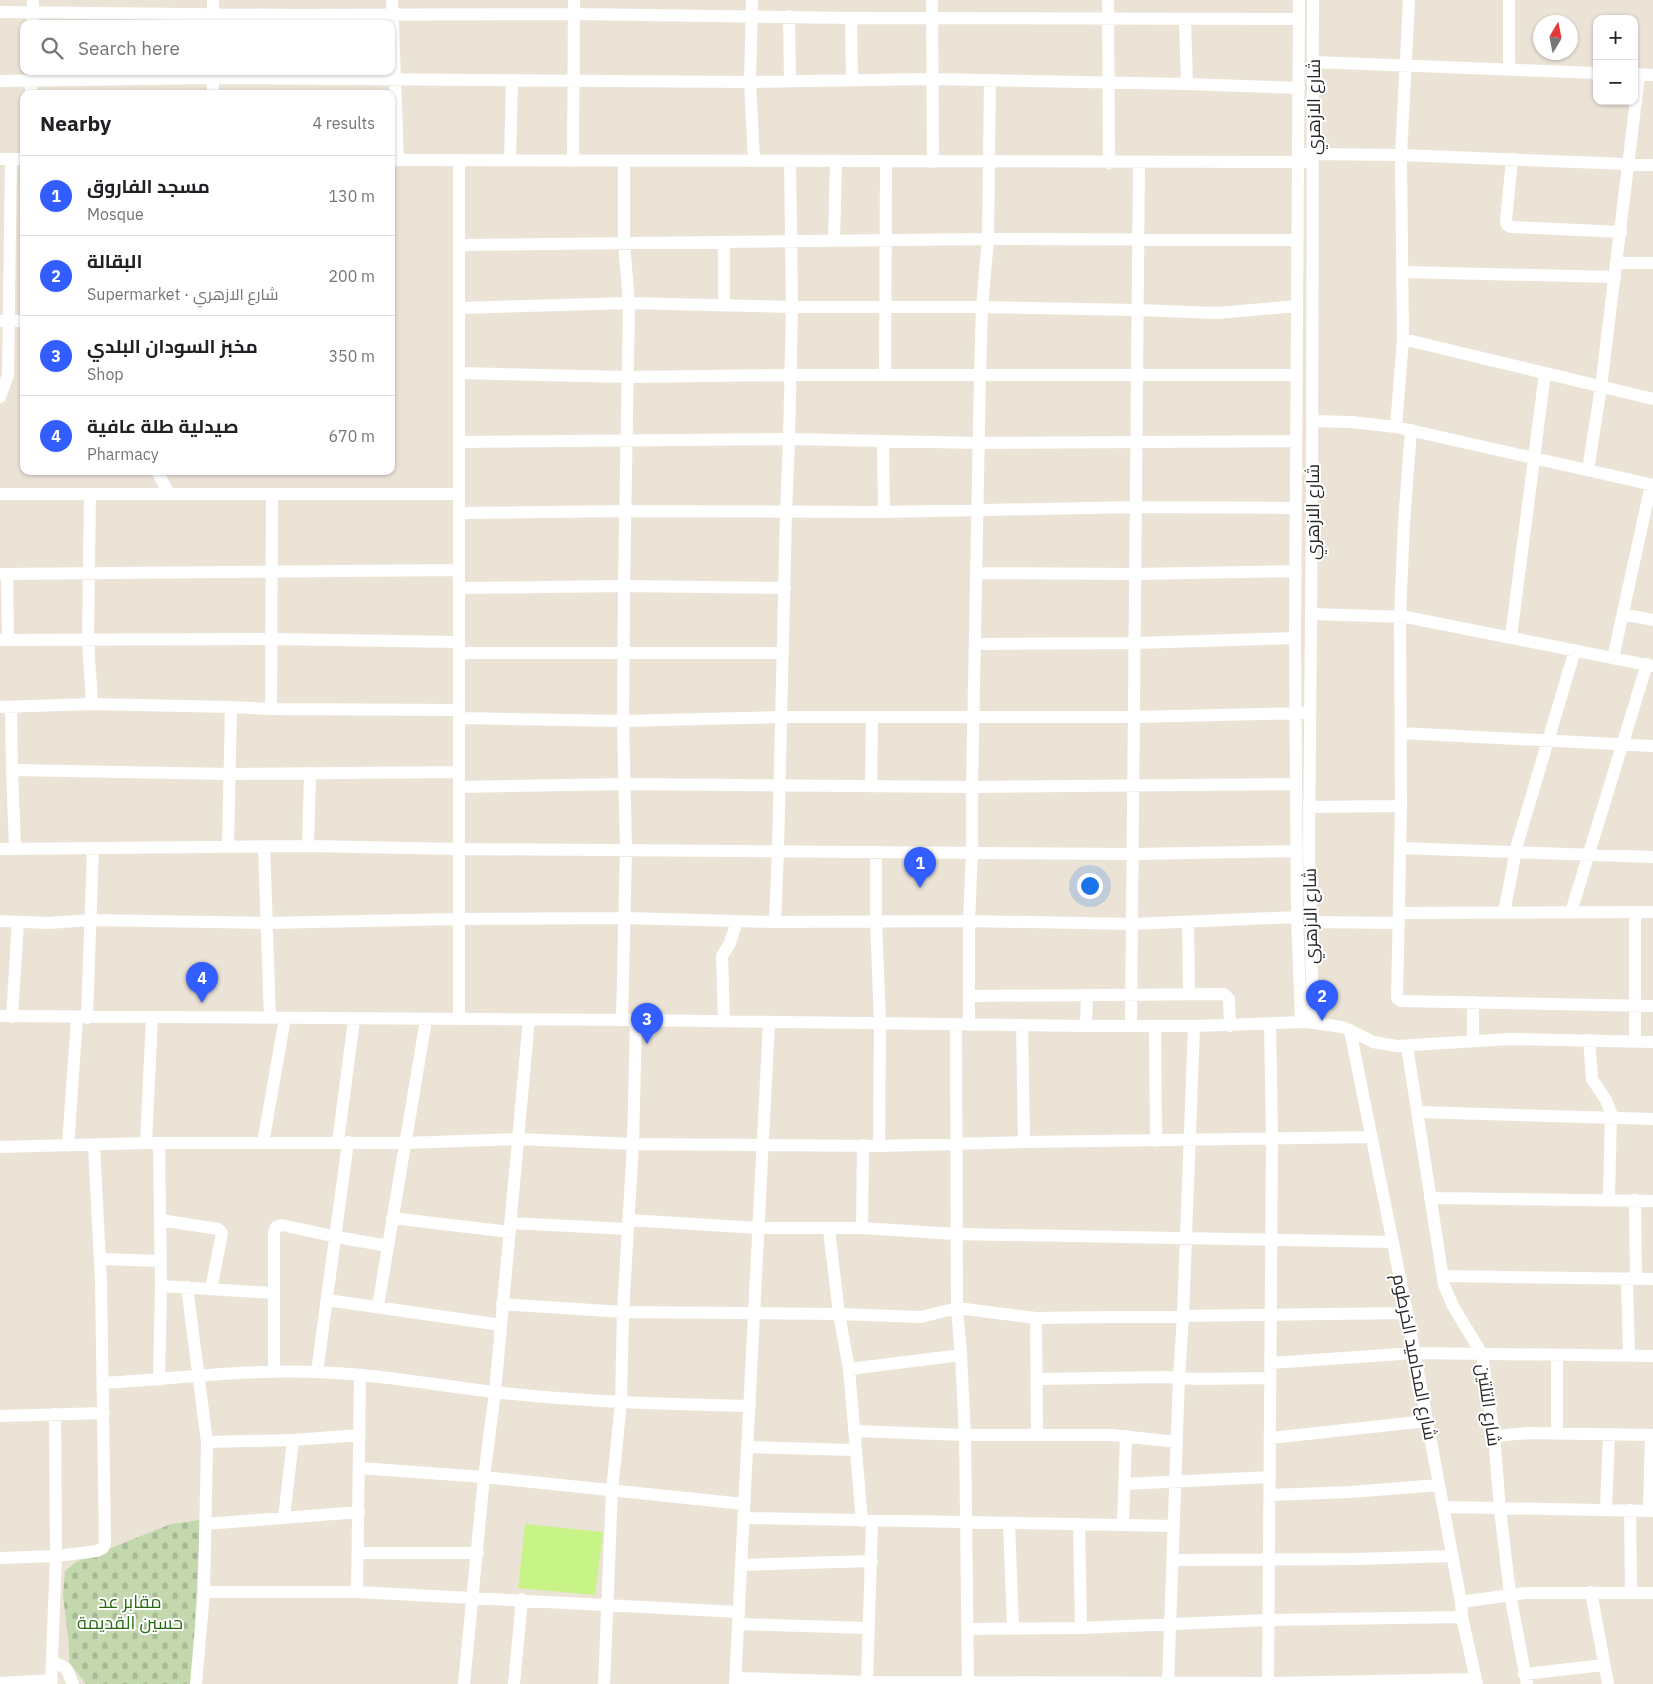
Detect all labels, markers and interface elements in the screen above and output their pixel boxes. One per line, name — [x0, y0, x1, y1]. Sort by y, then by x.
north arrow — [1533, 15, 1578, 60]
map controls — [1593, 15, 1638, 105]
button: + — [1593, 15, 1638, 60]
search box — [20, 20, 395, 75]
icon: search — [38, 34, 66, 62]
text: Search here — [78, 36, 180, 60]
street label: شارع الازهري — [1302, 59, 1328, 155]
button: − — [1593, 60, 1638, 105]
text: Nearby — [40, 109, 111, 137]
text: 4 results — [312, 113, 375, 133]
text: مسجد الفاروق — [87, 174, 210, 198]
text: 1 — [51, 186, 61, 206]
text: 130 m — [328, 186, 375, 206]
text: Mosque — [87, 204, 144, 224]
text: البقالة — [87, 249, 142, 273]
text: 2 — [51, 266, 61, 286]
text: 200 m — [328, 266, 375, 286]
text: Supermarket · شارع الازهري — [87, 284, 279, 304]
text: مخبز السودان البلدي — [87, 334, 258, 358]
text: 3 — [51, 346, 61, 366]
text: 350 m — [328, 346, 375, 366]
text: Shop — [87, 364, 124, 384]
text: صيدلية طلة عافية — [87, 414, 239, 438]
text: 4 — [51, 426, 61, 446]
text: 670 m — [328, 426, 375, 446]
text: Pharmacy — [87, 444, 159, 464]
street label: شارع الازهري — [1301, 464, 1327, 560]
pin: 1 — [904, 847, 936, 888]
street label: شارع الازهري — [1298, 868, 1325, 964]
your location — [1077, 873, 1103, 899]
pin: 4 — [186, 962, 218, 1003]
pin: 2 — [1306, 980, 1338, 1021]
pin: 3 — [631, 1003, 663, 1044]
street label: شارع المحاميد الخرطوم — [1387, 1272, 1442, 1442]
street label: شارع التلتين — [1471, 1362, 1506, 1448]
park label: مقابر عد حسين القديمة — [77, 1590, 183, 1634]

